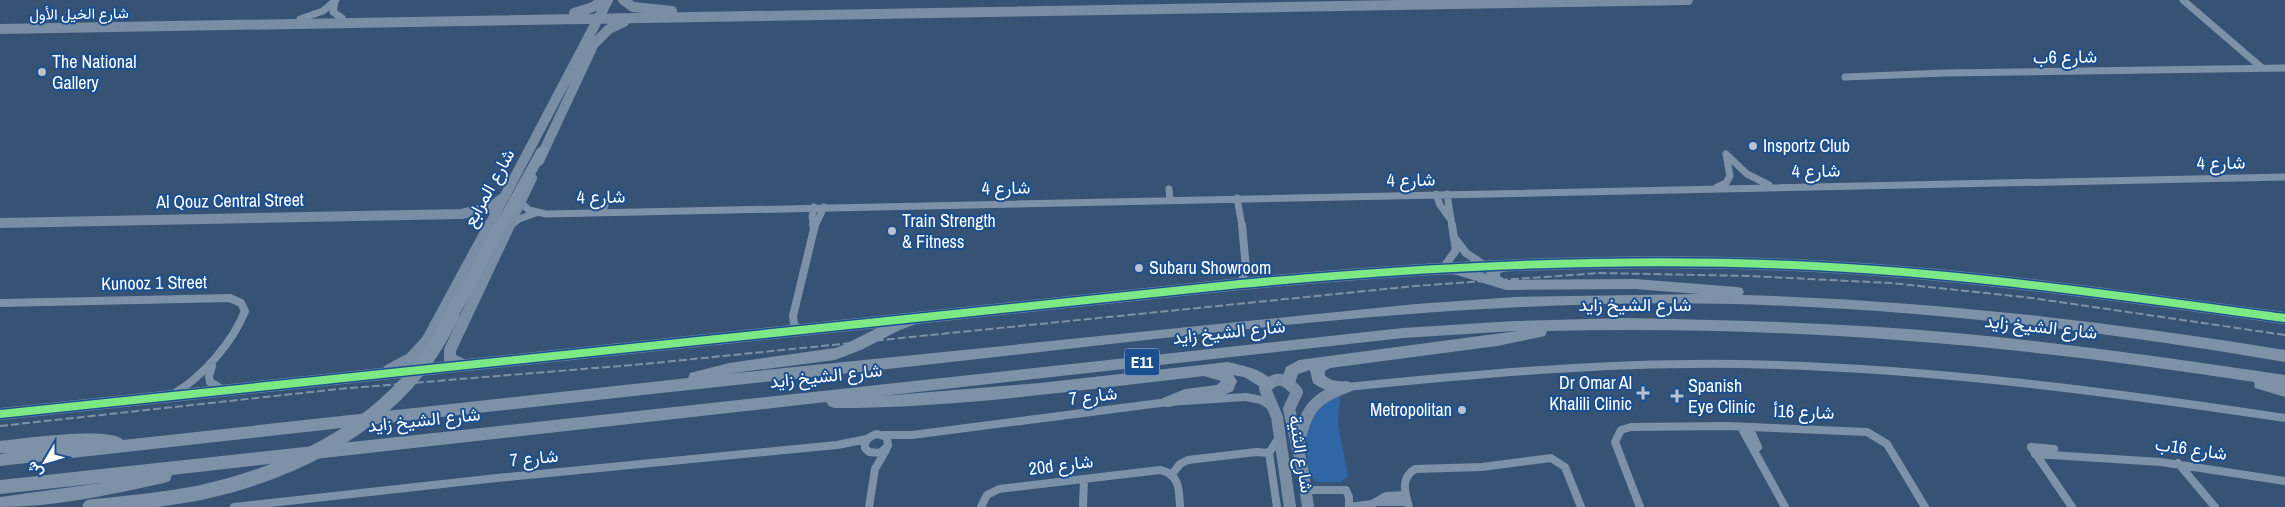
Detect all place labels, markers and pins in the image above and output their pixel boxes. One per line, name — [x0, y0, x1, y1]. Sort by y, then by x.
place label: The National Gallery — [52, 49, 137, 95]
marker: The National Gallery — [36, 66, 48, 78]
place label: Insportz Club — [1763, 133, 1850, 158]
marker: Insportz Club — [1747, 140, 1759, 152]
place label: Train Strength & Fitness — [902, 208, 996, 254]
marker: Train Strength & Fitness — [886, 225, 898, 237]
place label: Subaru Showroom — [1149, 255, 1271, 280]
marker: Subaru Showroom — [1133, 262, 1145, 274]
place label: Dr Omar Al Khalili Clinic — [1549, 370, 1632, 416]
place label: Spanish Eye Clinic — [1688, 373, 1755, 419]
marker: Dr Omar Al Khalili Clinic — [1636, 386, 1650, 400]
marker: Spanish Eye Clinic — [1670, 389, 1684, 403]
place label: Metropolitan — [1370, 397, 1452, 422]
marker: Metropolitan — [1456, 404, 1468, 416]

